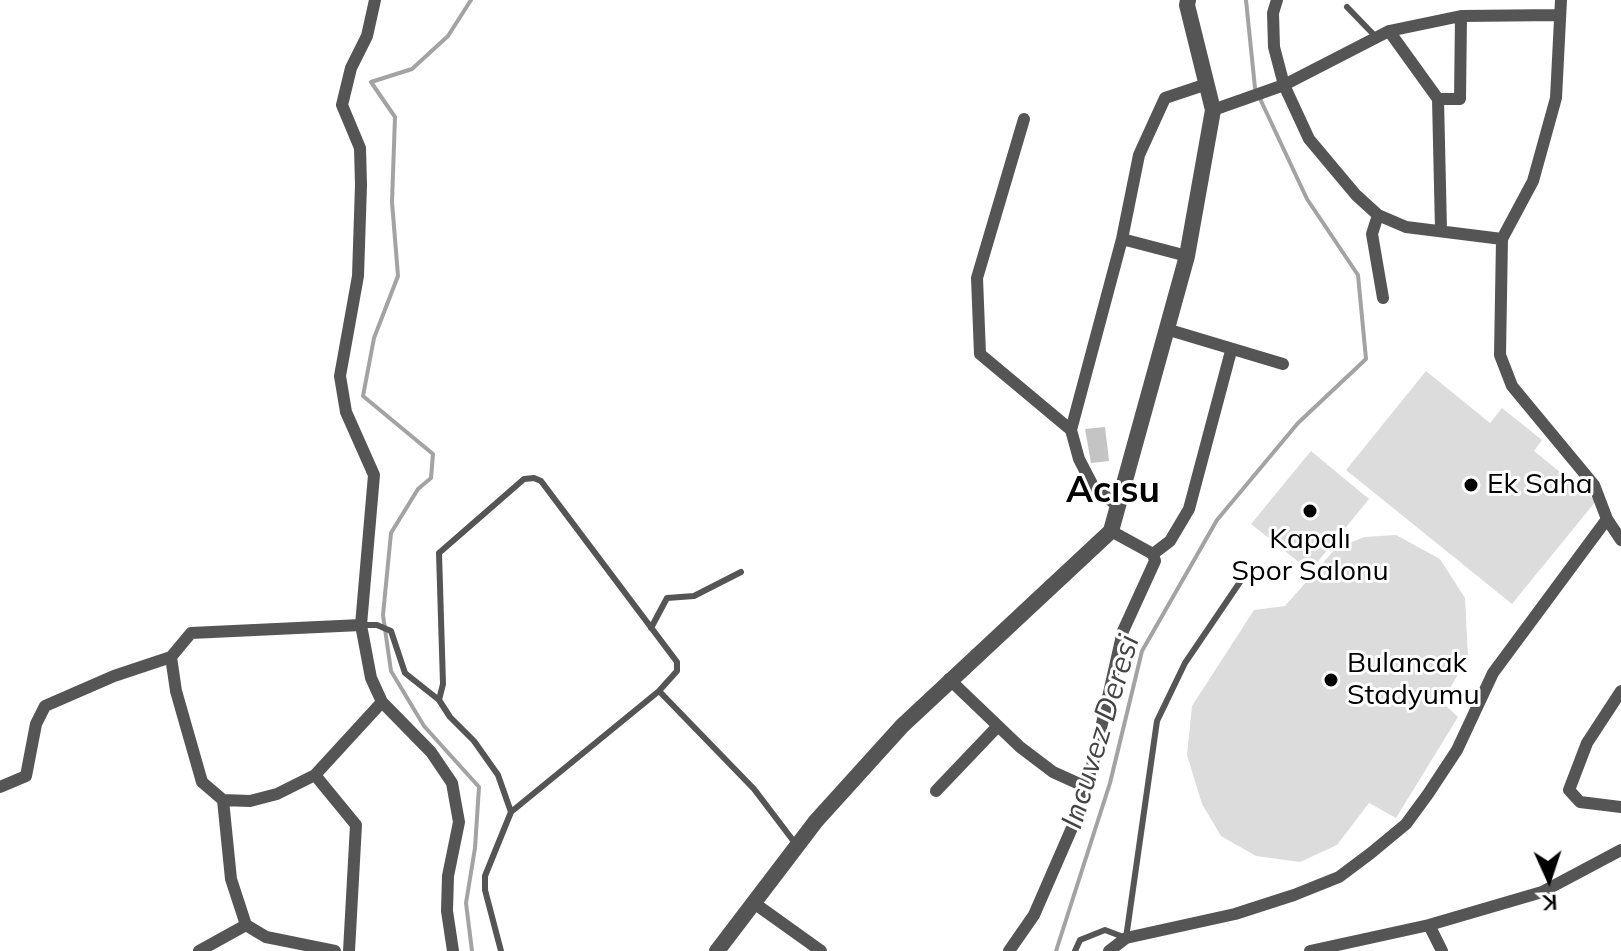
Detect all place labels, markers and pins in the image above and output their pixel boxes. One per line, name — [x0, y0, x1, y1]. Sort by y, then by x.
place label: Ek Saha — [1487, 468, 1593, 502]
marker: Ek Saha — [1462, 476, 1480, 494]
marker: Kapalı Spor Salonu — [1301, 502, 1319, 520]
place label: Kapalı Spor Salonu — [1231, 523, 1389, 589]
place label: Bulancak Stadyumu — [1347, 647, 1480, 713]
marker: Bulancak Stadyumu — [1322, 671, 1340, 689]

